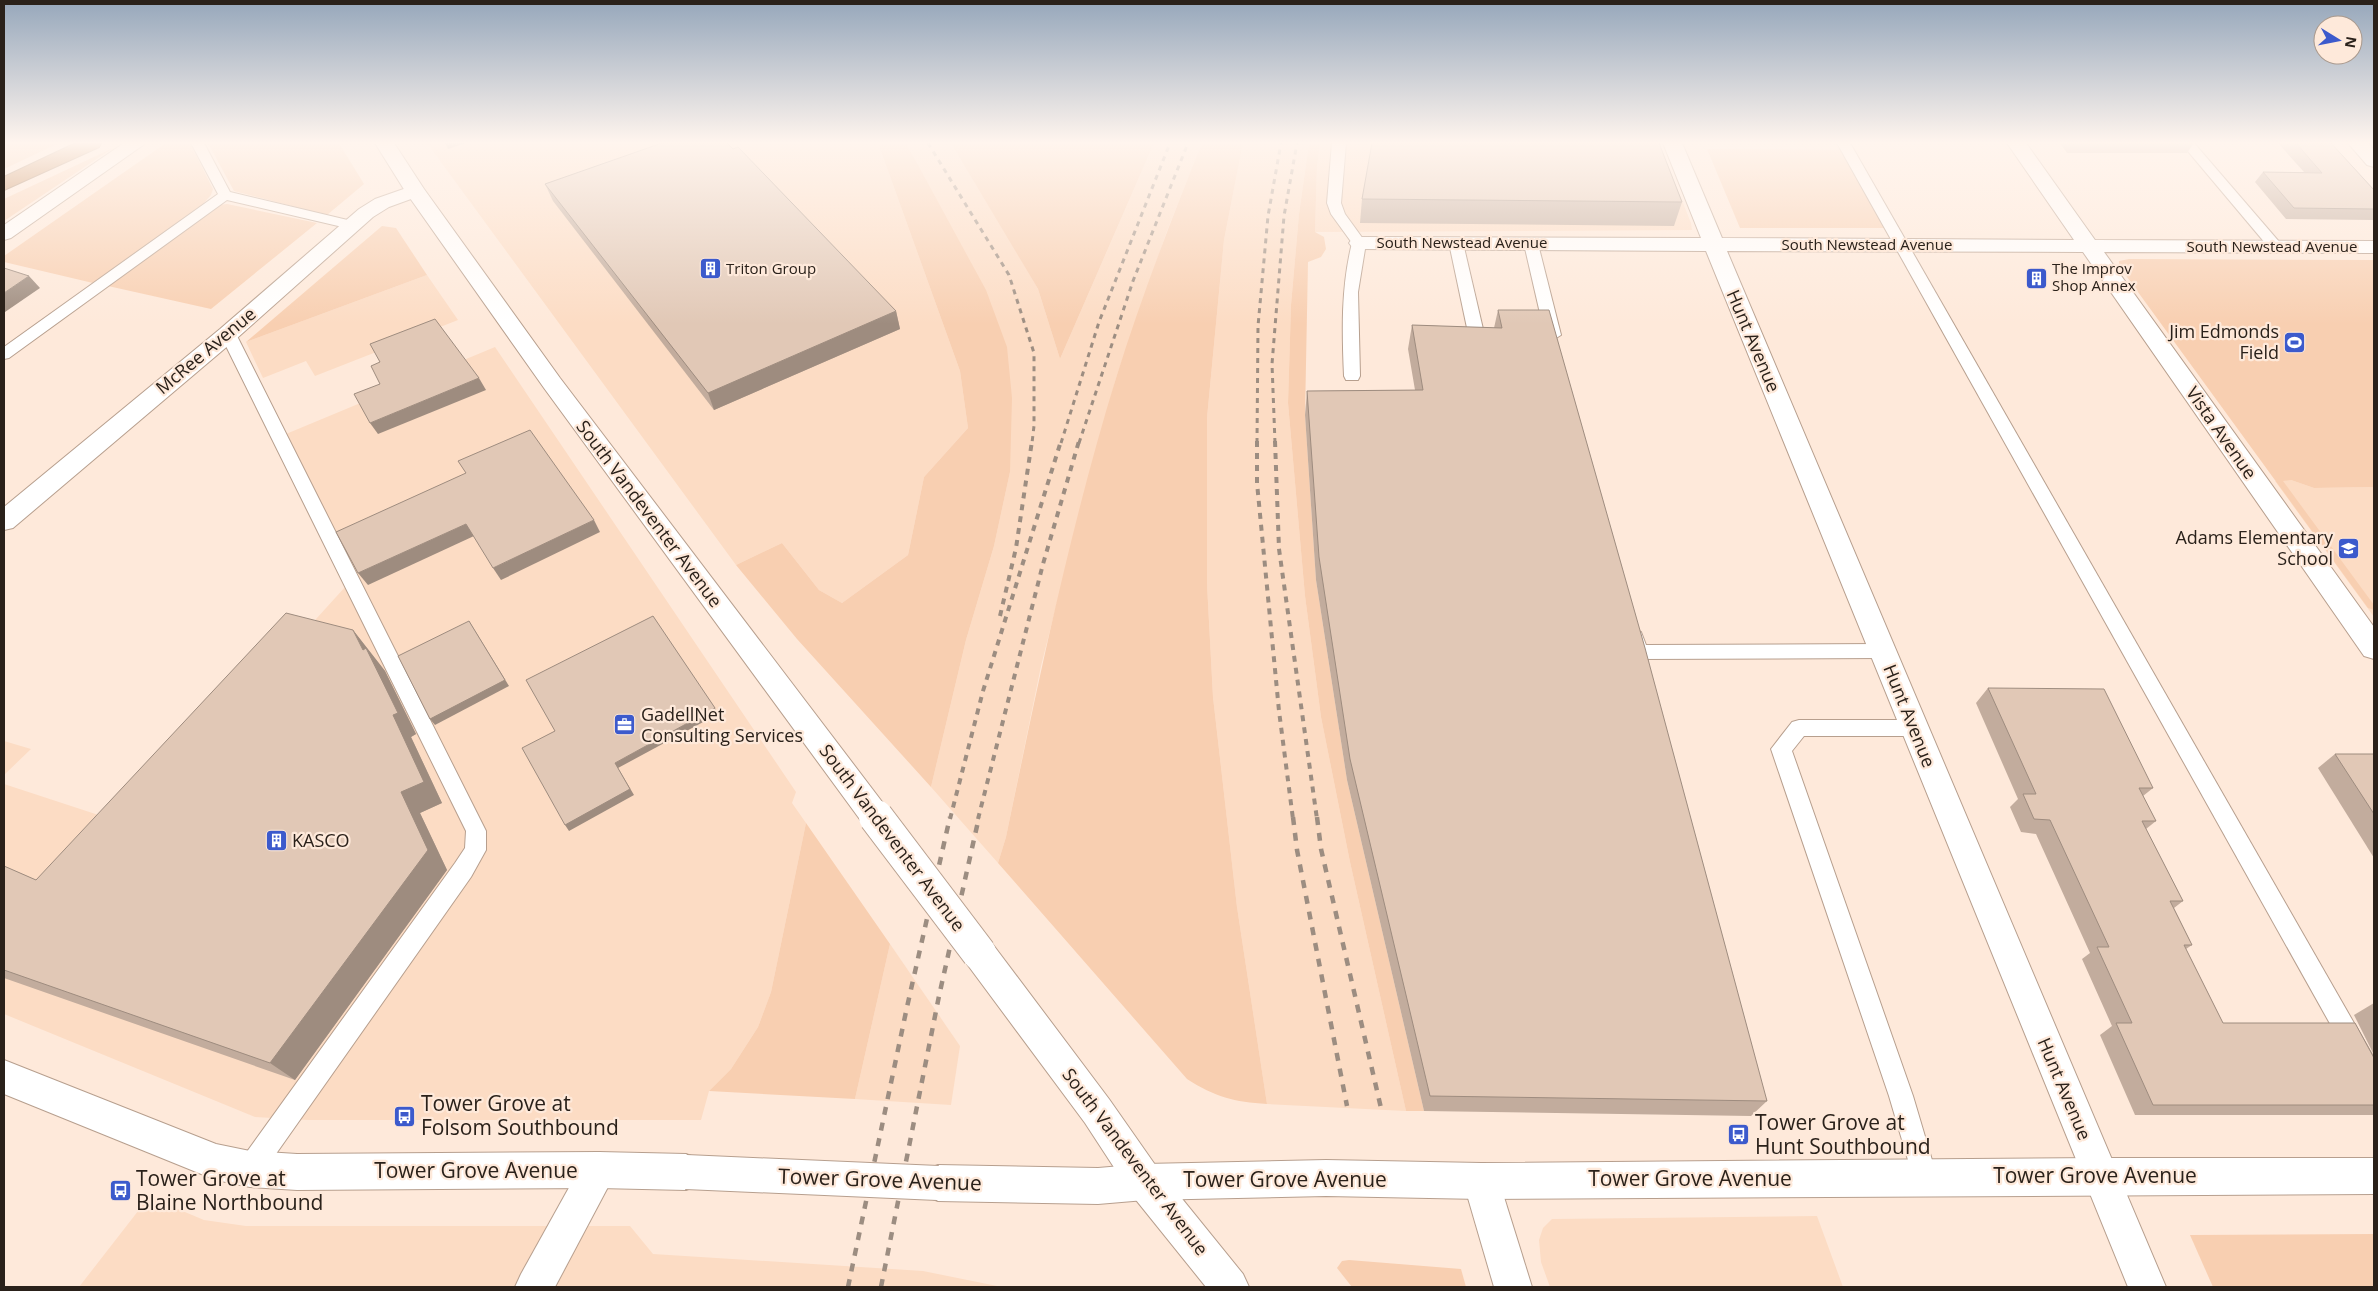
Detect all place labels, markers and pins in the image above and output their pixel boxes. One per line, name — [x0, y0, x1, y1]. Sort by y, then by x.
building icon: Triton Group — [698, 257, 722, 281]
place label: Triton Group — [726, 258, 816, 278]
place label: The Improv Shop Annex — [2052, 258, 2136, 295]
building icon: The Improv Shop Annex — [2024, 266, 2048, 290]
place label: Jim Edmonds Field — [2167, 319, 2279, 364]
sports icon: Jim Edmonds Field — [2283, 330, 2307, 354]
place label: Adams Elementary School — [2175, 525, 2334, 570]
school or university icon: Adams Elementary School — [2337, 536, 2361, 560]
place label: GadellNet Consulting Services — [641, 702, 803, 747]
office icon: GadellNet Consulting Services — [613, 713, 637, 737]
place label: KASCO — [292, 828, 350, 852]
building icon: KASCO — [264, 829, 288, 853]
place label: Tower Grove at Folsom Southbound — [421, 1089, 619, 1141]
bus stop icon: Tower Grove at Folsom Southbound — [393, 1104, 417, 1128]
place label: Tower Grove at Hunt Southbound — [1755, 1108, 1931, 1160]
bus stop icon: Tower Grove at Hunt Southbound — [1727, 1123, 1751, 1147]
place label: Tower Grove at Blaine Northbound — [136, 1164, 323, 1216]
bus stop icon: Tower Grove at Blaine Northbound — [108, 1179, 132, 1203]

